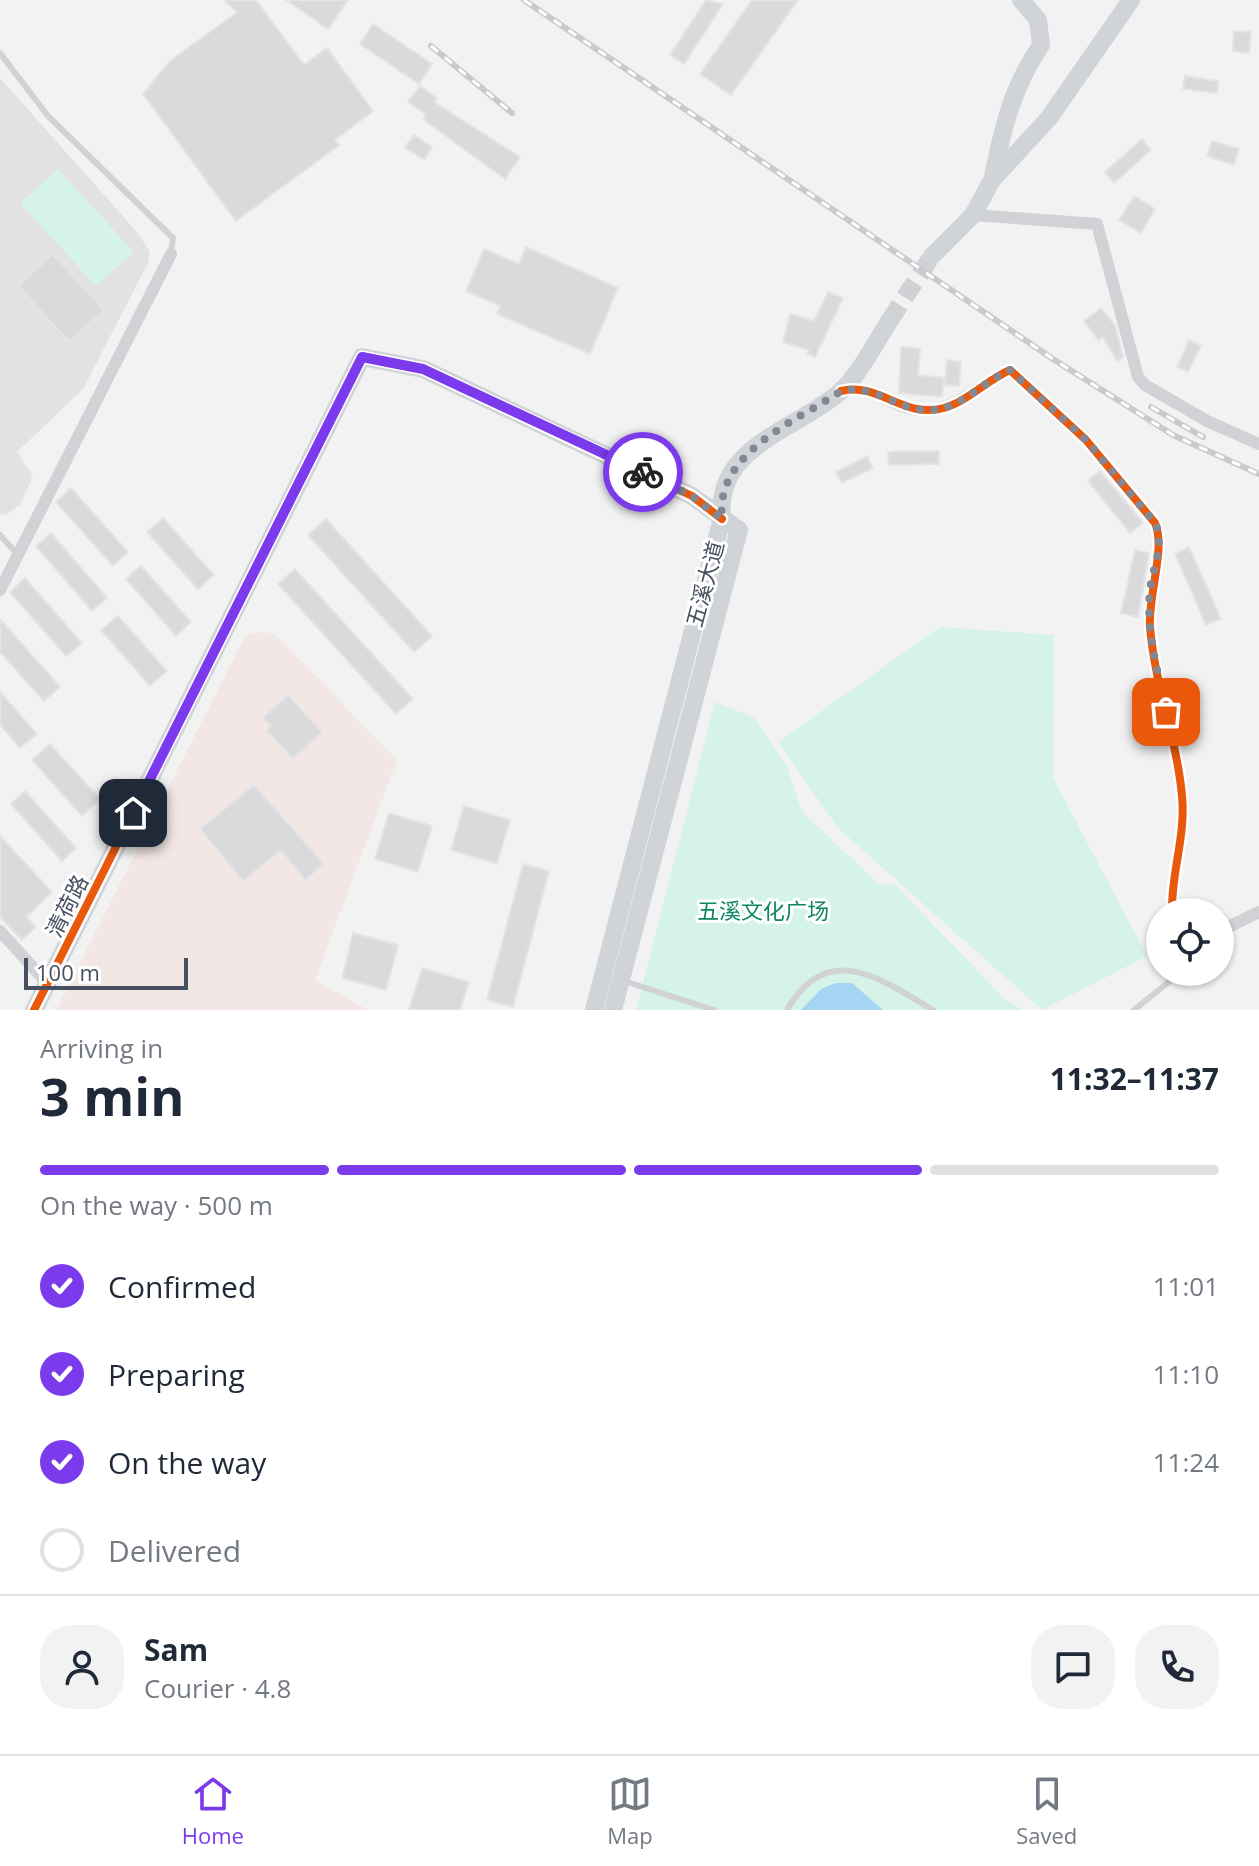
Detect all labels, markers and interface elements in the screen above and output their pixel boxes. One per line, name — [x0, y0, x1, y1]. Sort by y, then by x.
courier — [603, 432, 683, 512]
icon: bike — [621, 450, 665, 494]
street label: 五溪大道 — [678, 537, 730, 630]
pin — [1132, 678, 1200, 746]
icon: bag — [1144, 690, 1188, 734]
pin — [99, 779, 167, 847]
icon: home — [111, 791, 155, 835]
street label: 清荷路 — [38, 869, 94, 942]
park label: 五溪文化广场 — [697, 895, 829, 925]
map controls — [1146, 898, 1234, 986]
button: locate — [1146, 898, 1234, 986]
scale bar — [24, 954, 188, 990]
text: 100 m — [36, 957, 100, 987]
text: Arriving in — [40, 1030, 163, 1066]
text: 11:32–11:37 — [1050, 1058, 1219, 1099]
text: 3 min — [40, 1060, 184, 1131]
text: On the way · 500 m — [40, 1187, 273, 1223]
icon: check — [40, 1264, 84, 1308]
text: Confirmed — [108, 1266, 256, 1307]
text: 11:01 — [1153, 1268, 1219, 1304]
icon: check — [40, 1352, 84, 1396]
text: Preparing — [108, 1354, 245, 1395]
text: 11:10 — [1153, 1356, 1219, 1392]
icon: check — [40, 1440, 84, 1484]
text: On the way — [108, 1442, 266, 1483]
text: 11:24 — [1153, 1444, 1219, 1480]
text: Delivered — [108, 1530, 241, 1571]
button: person — [40, 1625, 124, 1709]
button: chat — [1031, 1625, 1115, 1709]
button: phone — [1135, 1625, 1219, 1709]
text: Sam — [144, 1629, 208, 1670]
text: Courier · 4.8 — [144, 1670, 291, 1706]
tab: Home — [182, 1772, 244, 1850]
tab: Map — [607, 1772, 653, 1850]
tab: Saved — [1016, 1772, 1077, 1850]

